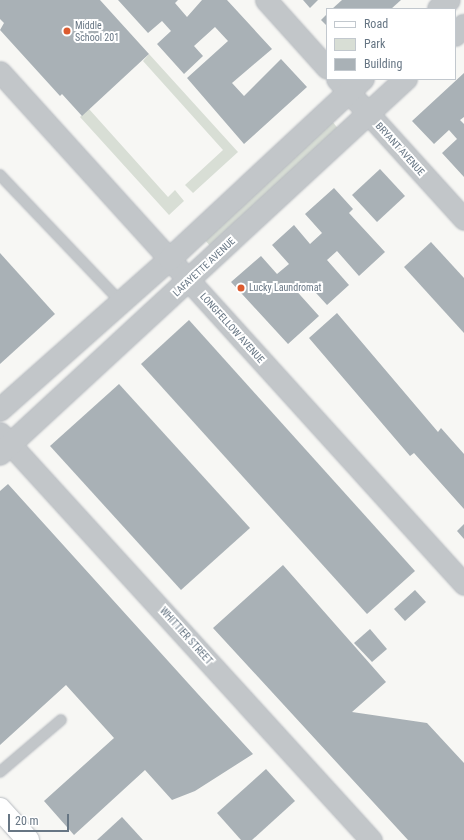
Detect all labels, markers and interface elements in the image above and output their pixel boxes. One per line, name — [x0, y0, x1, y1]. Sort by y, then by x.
legend — [326, 8, 456, 80]
text: Road — [364, 17, 388, 31]
place label: Middle School 201 — [75, 19, 119, 42]
marker: Middle School 201 — [62, 26, 72, 36]
text: Park — [364, 37, 385, 51]
text: Building — [364, 57, 402, 71]
street label: BRYANT AVENUE — [373, 120, 427, 178]
street label: LAFAYETTE AVENUE — [170, 235, 238, 299]
place label: Lucky Laundromat — [249, 282, 321, 294]
marker: Lucky Laundromat — [236, 283, 246, 293]
street label: LONGFELLOW AVENUE — [197, 290, 267, 366]
street label: WHITTIER STREET — [157, 605, 215, 667]
scale bar — [10, 806, 71, 832]
text: 20 m — [15, 814, 39, 828]

